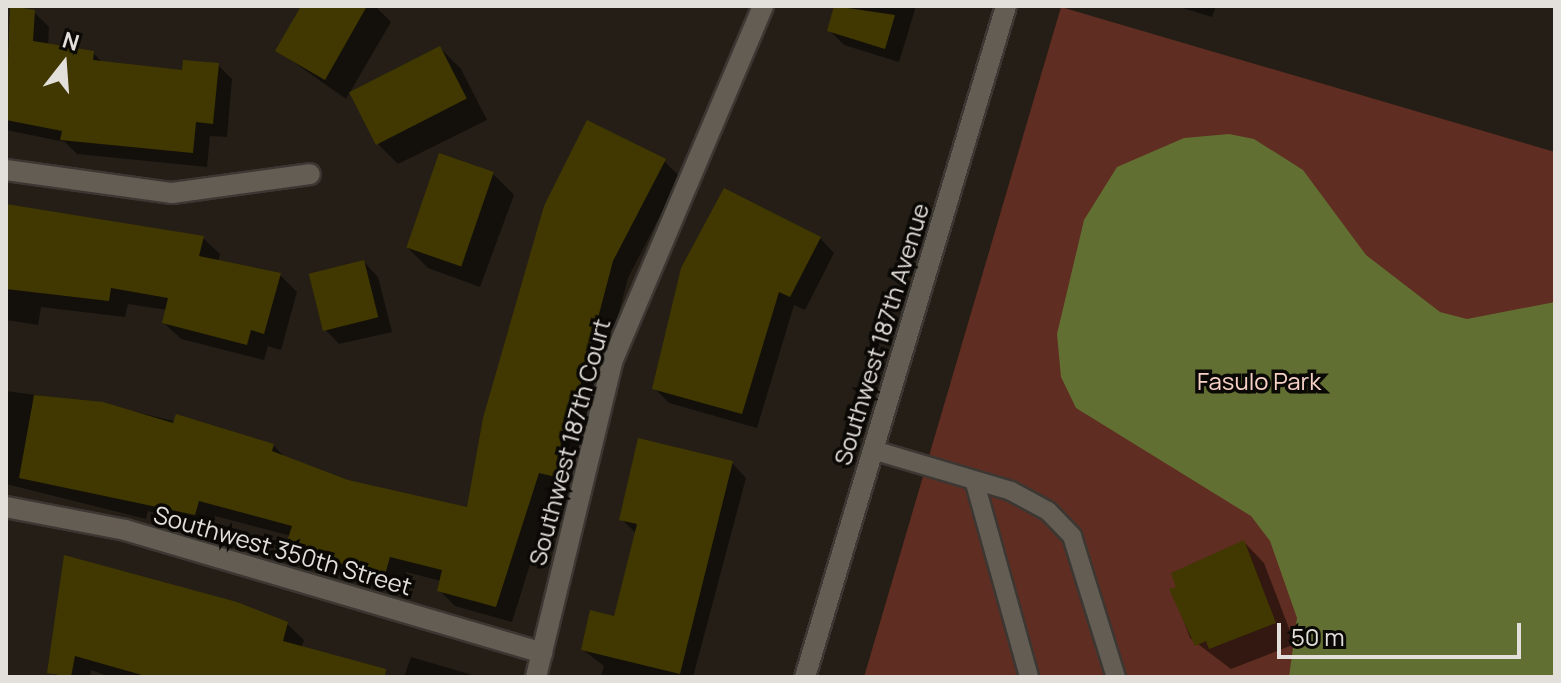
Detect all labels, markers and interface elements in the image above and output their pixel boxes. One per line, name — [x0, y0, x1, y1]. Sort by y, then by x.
north arrow — [24, 24, 104, 104]
text: N — [59, 24, 83, 58]
street label: Southwest 187th Avenue — [827, 200, 935, 468]
street label: Southwest 187th Court — [522, 316, 616, 568]
park label: Fasulo Park — [1197, 367, 1321, 395]
street label: Southwest 350th Street — [151, 499, 415, 601]
scale bar — [1281, 607, 1525, 657]
text: 50 m — [1291, 620, 1345, 653]

